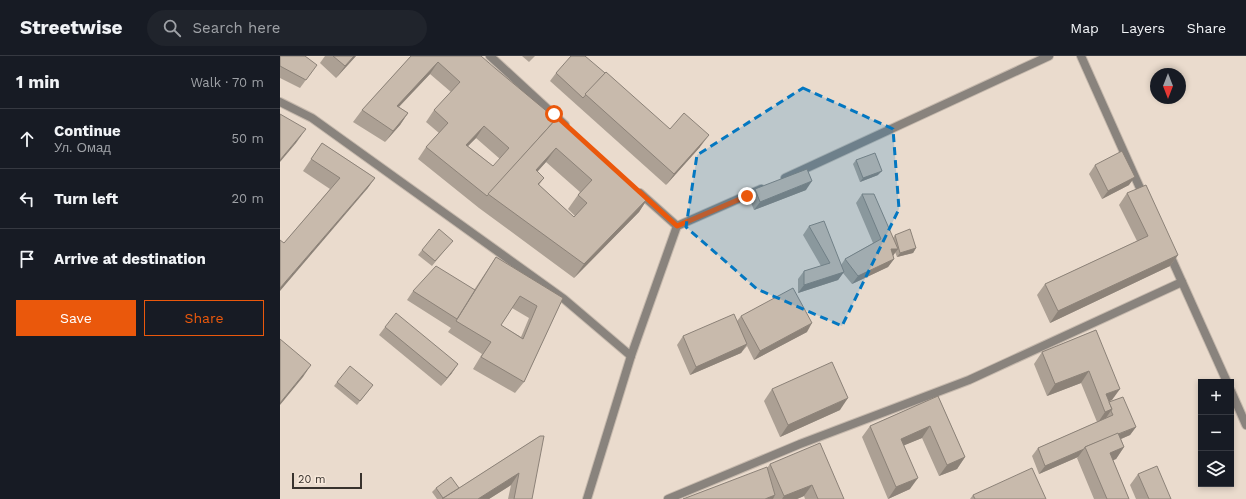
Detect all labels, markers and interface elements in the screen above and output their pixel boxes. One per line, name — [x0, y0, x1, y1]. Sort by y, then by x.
search box — [147, 10, 427, 46]
text: Streetwise — [20, 16, 123, 39]
icon: search — [161, 17, 183, 39]
text: Search here — [193, 19, 280, 37]
text: Map — [1070, 20, 1099, 36]
text: Layers — [1121, 20, 1165, 36]
text: Share — [1187, 20, 1226, 36]
north arrow — [1150, 68, 1186, 104]
text: 1 min — [16, 72, 60, 92]
text: Walk · 70 m — [190, 75, 264, 90]
route start — [545, 105, 563, 123]
text: Continue — [54, 122, 121, 140]
icon: ahead — [16, 128, 38, 150]
text: 50 m — [232, 131, 264, 146]
text: Ул. Омад — [54, 140, 111, 155]
route end — [738, 187, 756, 205]
icon: left — [16, 188, 38, 210]
text: Turn left — [54, 190, 118, 208]
text: 20 m — [232, 191, 264, 206]
icon: arrive — [16, 248, 38, 270]
text: Arrive at destination — [54, 250, 206, 268]
button: Save — [16, 300, 136, 336]
button: Share — [144, 300, 264, 336]
map controls — [1198, 379, 1234, 487]
button: + — [1198, 379, 1234, 415]
button: − — [1198, 415, 1234, 451]
button: layers — [1198, 451, 1234, 487]
scale bar — [292, 471, 362, 490]
text: 20 m — [298, 473, 326, 486]

